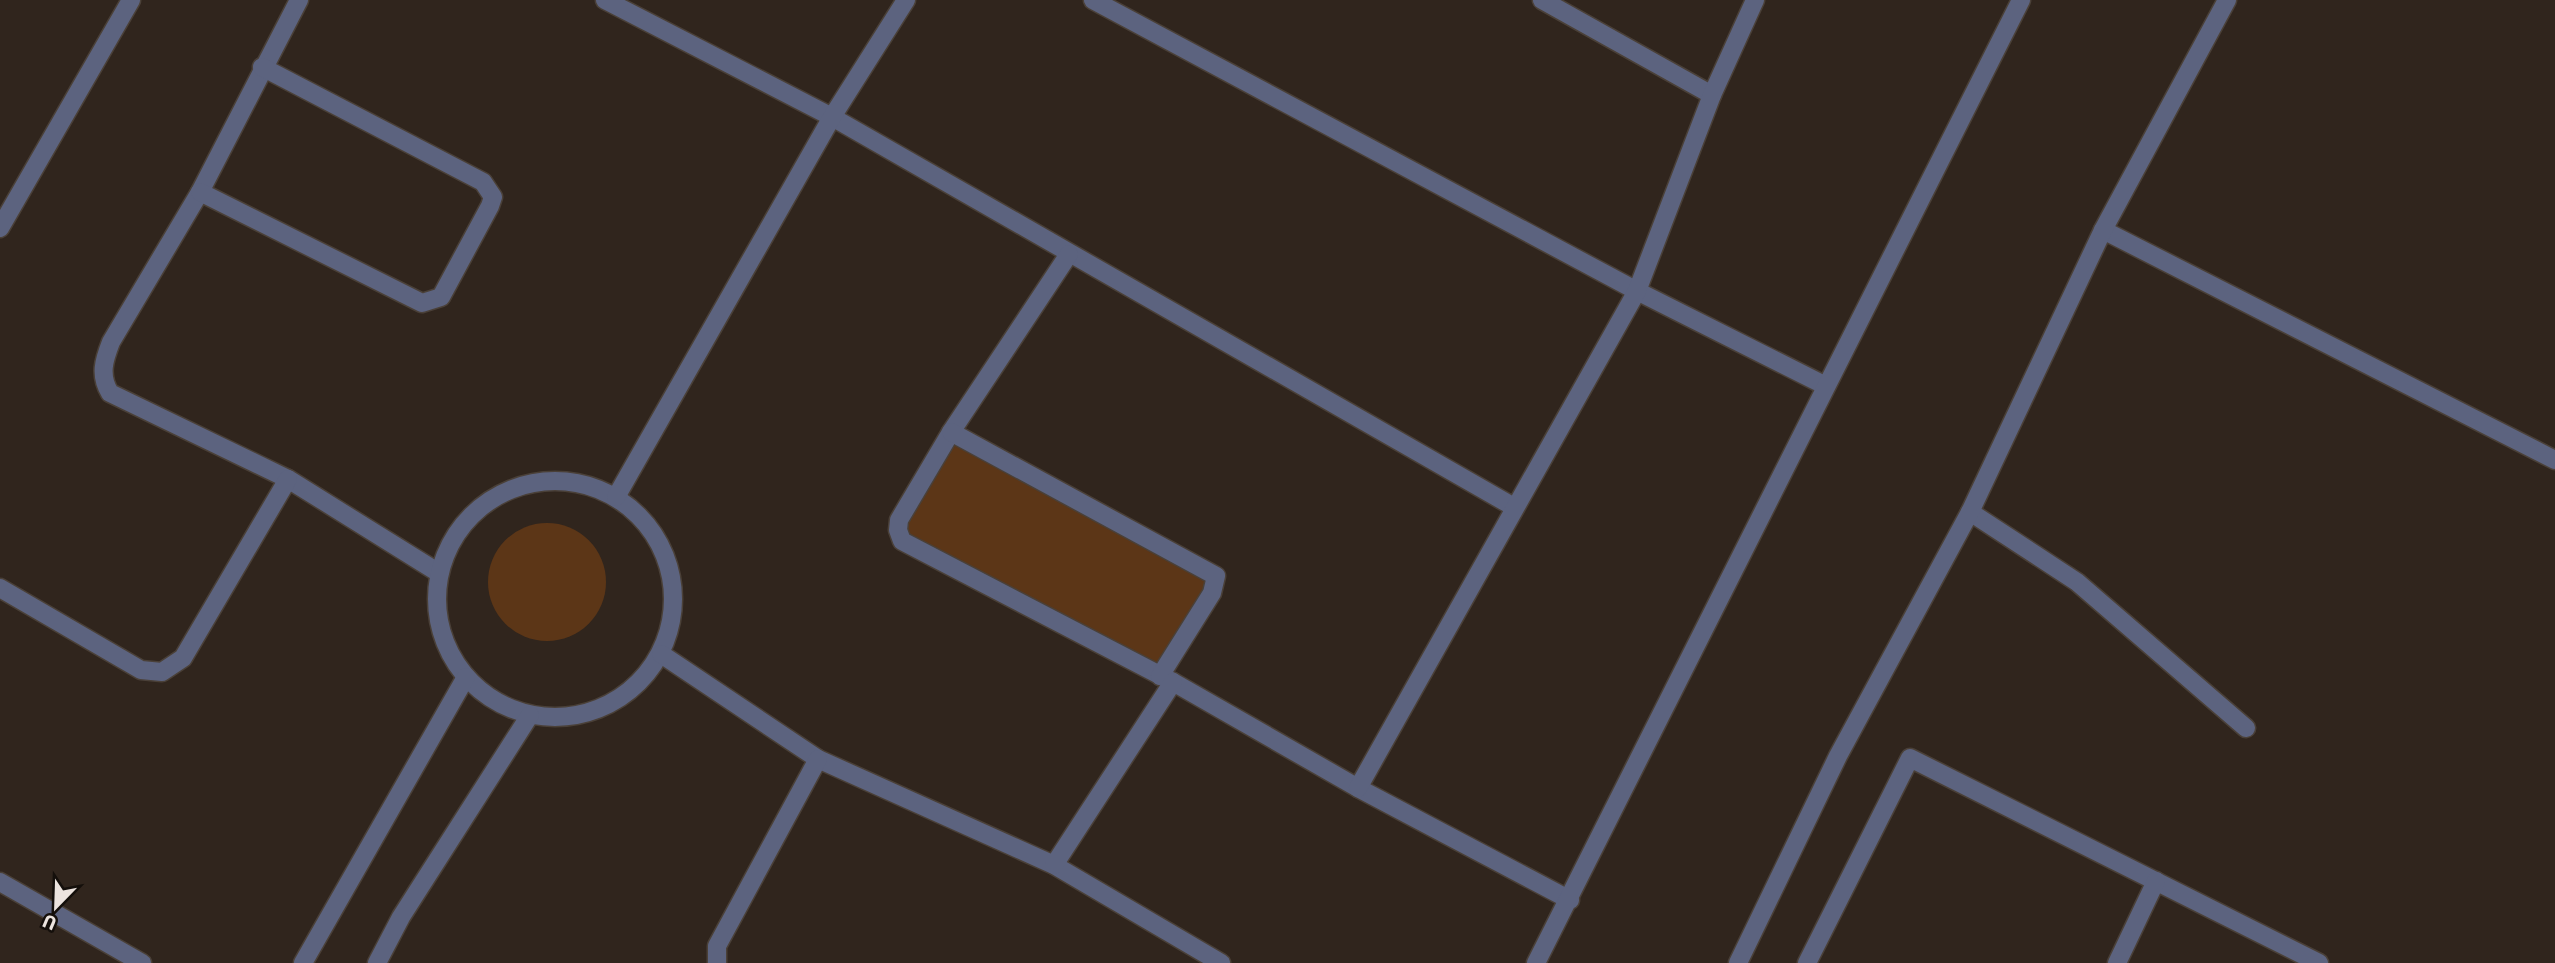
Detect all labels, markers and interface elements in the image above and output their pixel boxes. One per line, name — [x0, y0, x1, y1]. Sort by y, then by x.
north arrow — [21, 872, 91, 942]
text: U — [39, 908, 60, 935]

